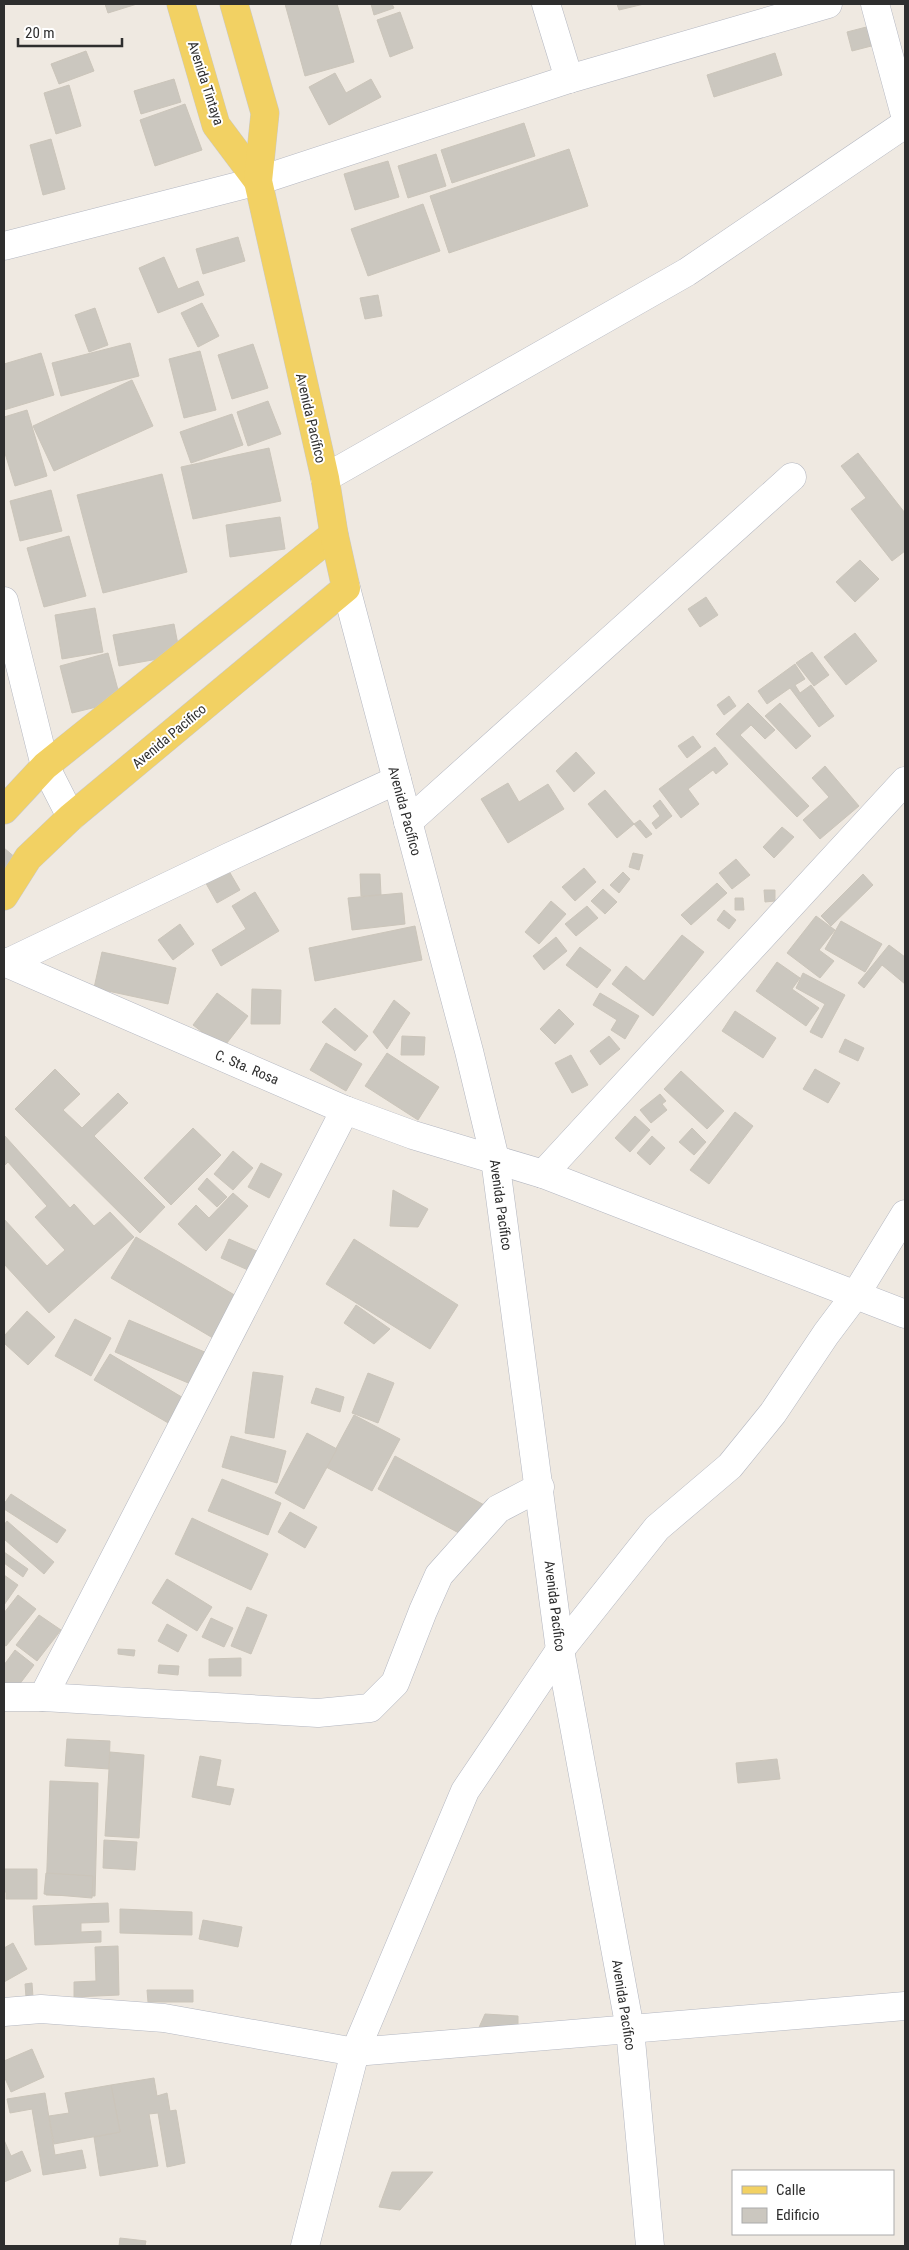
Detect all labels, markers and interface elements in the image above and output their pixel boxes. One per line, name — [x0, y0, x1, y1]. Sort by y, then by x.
scale bar — [18, 15, 121, 47]
text: 20 m — [25, 24, 55, 42]
street label: Avenida Tintaya — [185, 39, 227, 127]
street label: Avenida Pacífico — [293, 372, 329, 464]
street label: Avenida Pacifico — [129, 700, 209, 772]
street label: Avenida Pacífico — [385, 765, 425, 857]
street label: C. Sta. Rosa — [213, 1046, 281, 1088]
street label: Avenida Pacífico — [487, 1159, 515, 1251]
street label: Avenida Pacífico — [541, 1560, 569, 1652]
street label: Avenida Pacífico — [609, 1959, 639, 2051]
legend — [732, 2170, 894, 2235]
text: Calle — [776, 2181, 806, 2199]
text: Edificio — [776, 2206, 819, 2224]

